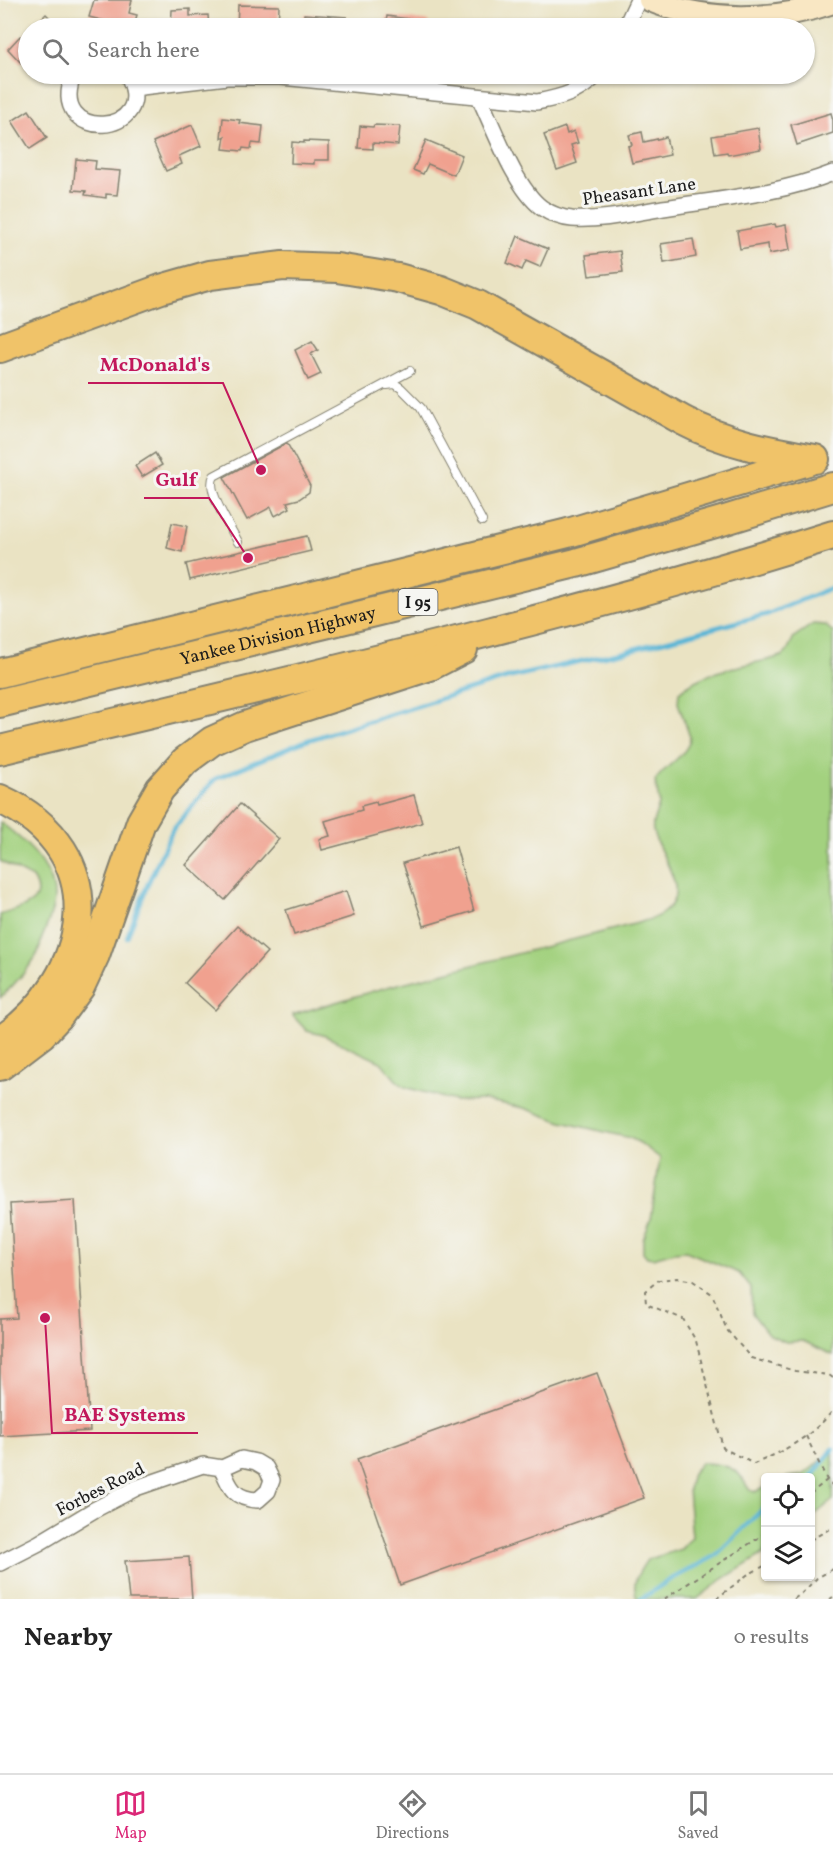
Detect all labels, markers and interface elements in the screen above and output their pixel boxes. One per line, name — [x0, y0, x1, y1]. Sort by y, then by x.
search box — [18, 18, 815, 84]
icon: search — [39, 35, 72, 68]
text: Search here — [87, 36, 200, 67]
street label: Pheasant Lane — [581, 172, 698, 213]
callout: McDonald's — [88, 345, 223, 383]
text: McDonald's — [100, 352, 210, 380]
callout: Gulf — [144, 460, 209, 498]
text: Gulf — [155, 467, 199, 495]
road number: I 95 — [398, 589, 438, 615]
street label: Yankee Division Highway — [178, 601, 379, 673]
callout: BAE Systems — [52, 1395, 198, 1433]
text: BAE Systems — [64, 1402, 186, 1430]
street label: Forbes Road — [52, 1457, 149, 1523]
map controls — [761, 1473, 815, 1581]
button: locate — [761, 1473, 815, 1527]
button: layers — [761, 1527, 815, 1581]
text: Nearby — [24, 1620, 113, 1656]
text: 0 results — [734, 1624, 809, 1652]
tab: Map — [114, 1787, 147, 1845]
tab: Directions — [376, 1787, 449, 1845]
tab: Saved — [678, 1787, 719, 1845]

